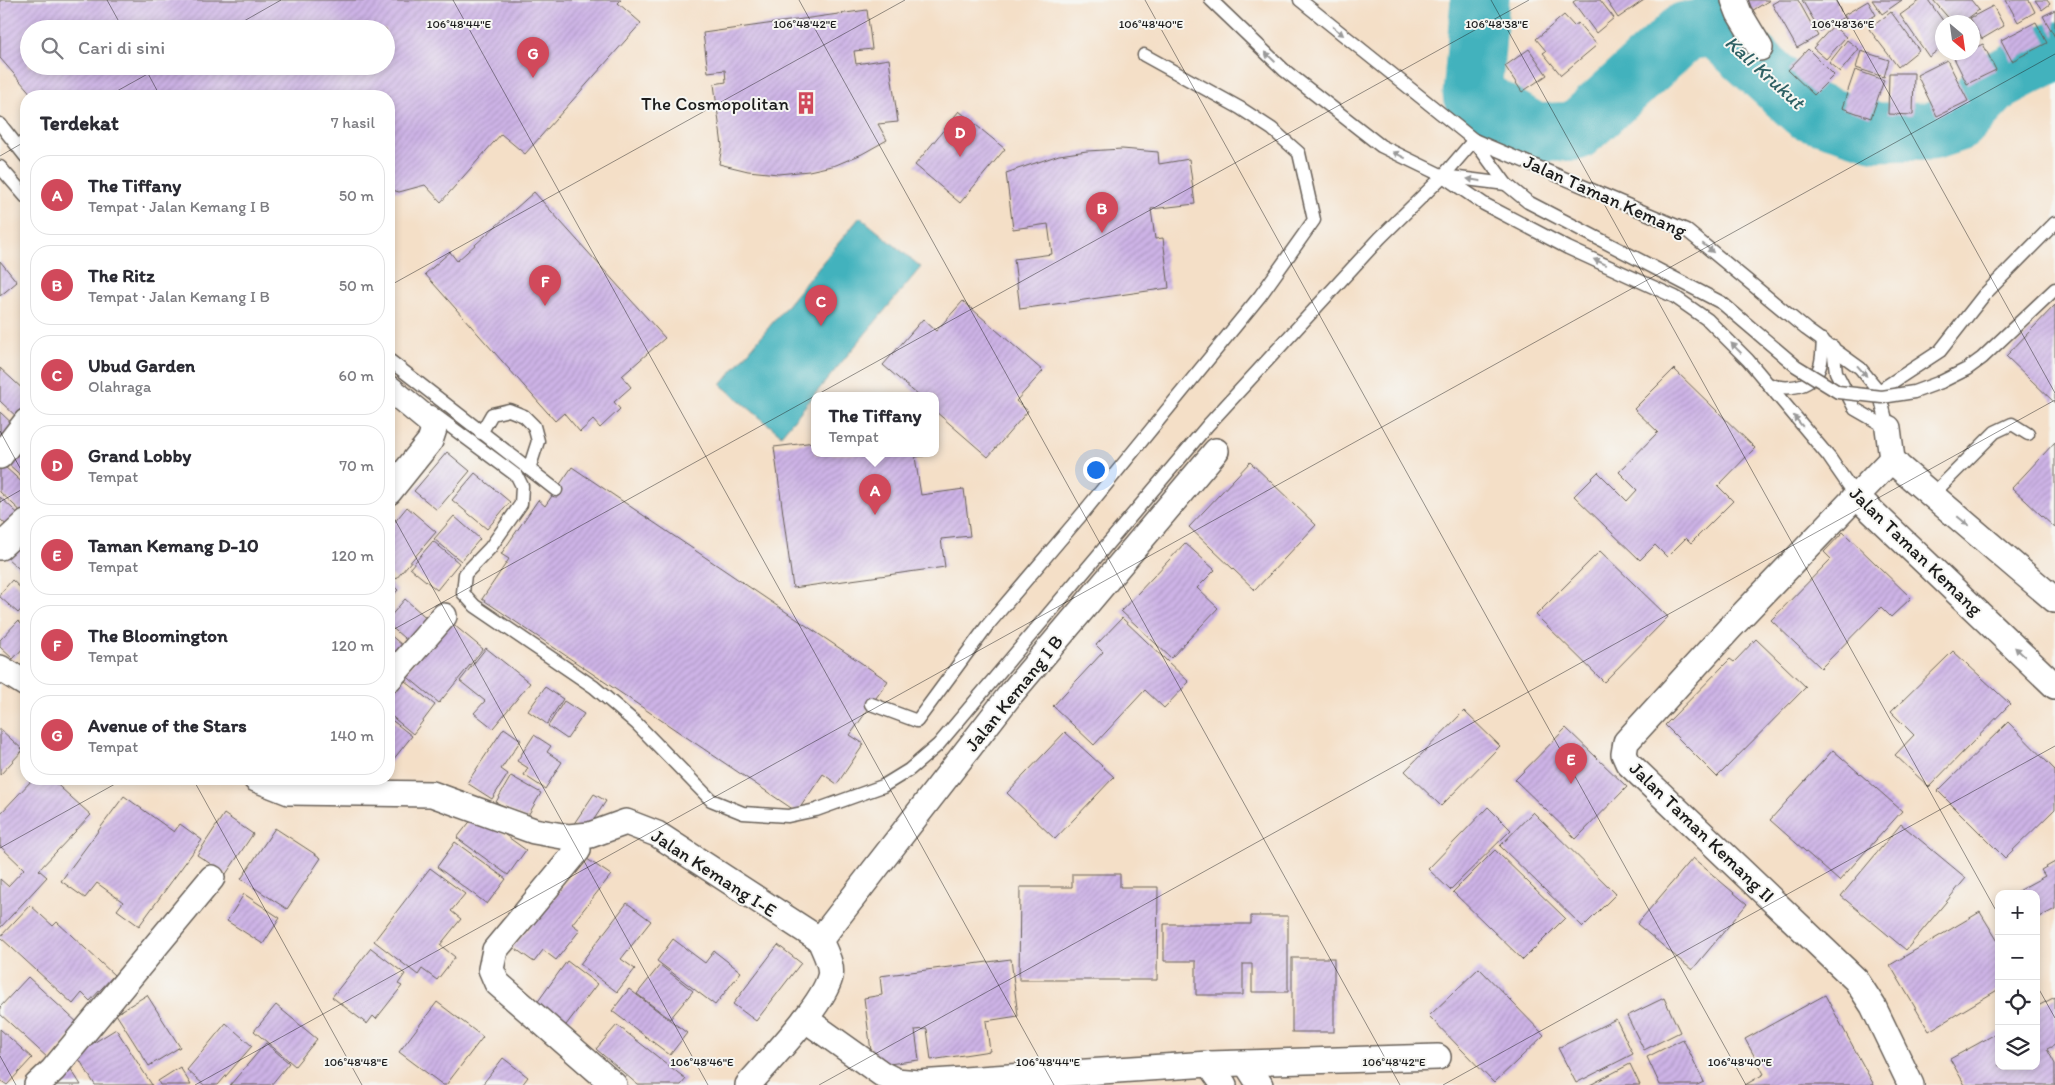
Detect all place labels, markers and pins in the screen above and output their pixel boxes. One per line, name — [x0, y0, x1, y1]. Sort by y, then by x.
pin: G — [517, 37, 549, 78]
building icon: The Cosmopolitan — [793, 90, 819, 116]
place label: The Cosmopolitan — [641, 92, 789, 115]
pin: D — [944, 116, 976, 157]
pin: B — [1086, 192, 1118, 233]
pin: F — [529, 265, 561, 306]
pin: C — [805, 285, 837, 326]
pin: A — [859, 474, 891, 515]
pin: E — [1555, 743, 1587, 784]

